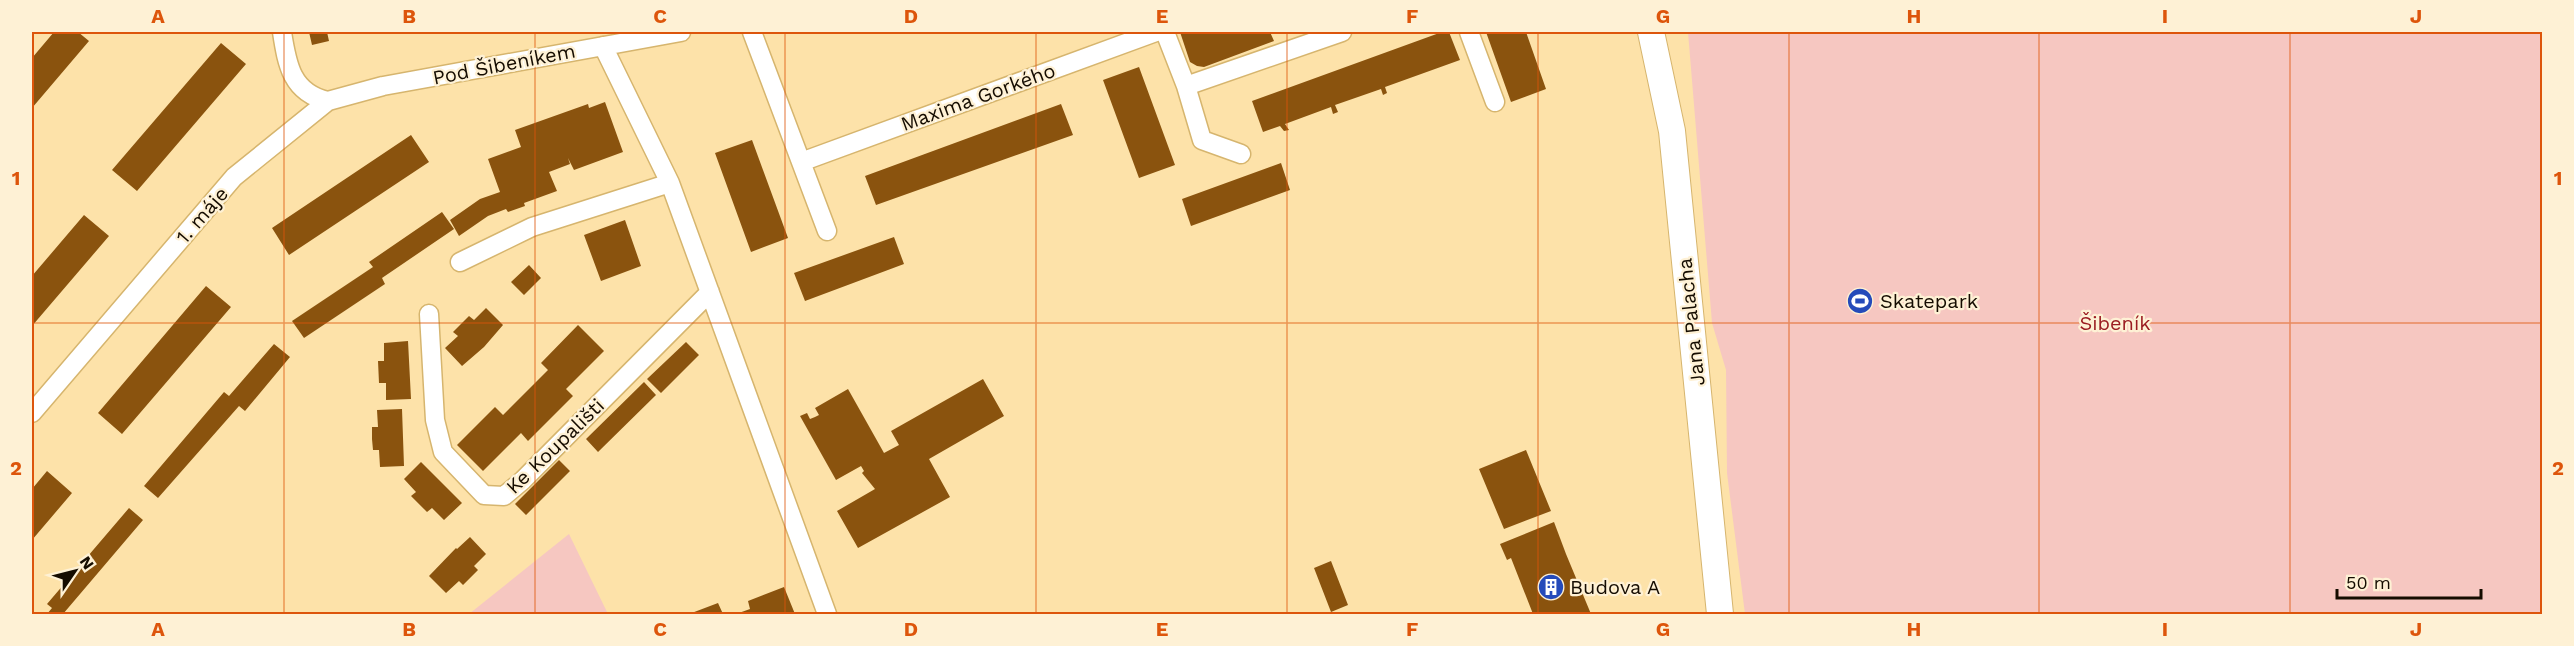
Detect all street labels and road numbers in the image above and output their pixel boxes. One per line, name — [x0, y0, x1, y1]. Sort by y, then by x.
street label: Pod Šibeníkem — [431, 38, 577, 90]
street label: Maxima Gorkého — [898, 58, 1058, 136]
street label: 1. máje — [171, 182, 233, 248]
street label: Jana Palacha — [1672, 257, 1710, 387]
street label: Ke Koupališti — [501, 393, 609, 499]

